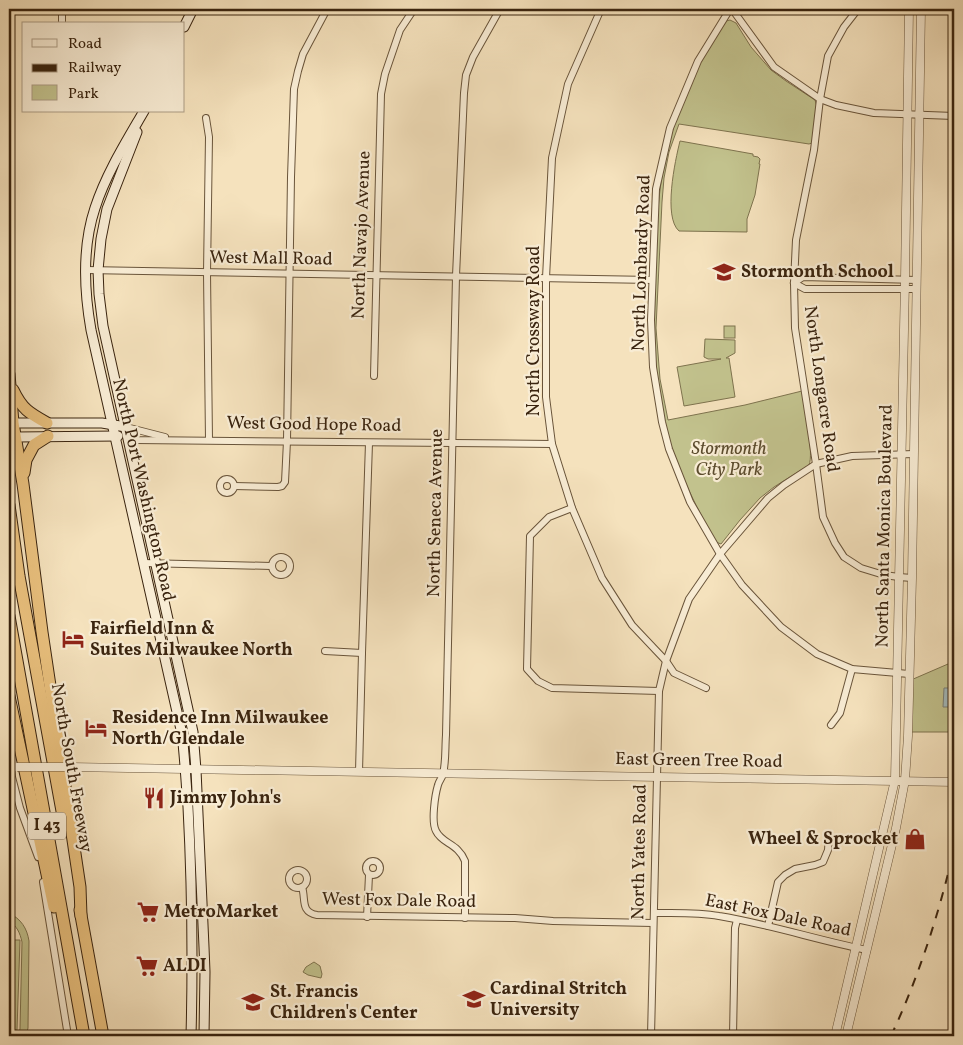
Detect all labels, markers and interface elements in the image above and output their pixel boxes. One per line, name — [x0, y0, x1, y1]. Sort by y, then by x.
legend — [22, 22, 185, 112]
text: Road — [68, 34, 102, 55]
text: Railway — [68, 58, 121, 79]
text: Park — [68, 84, 99, 105]
street label: North Navajo Avenue — [347, 150, 377, 320]
street label: North Lombardy Road — [626, 174, 658, 352]
street label: West Mall Road — [209, 245, 333, 273]
street label: North Crossway Road — [522, 246, 547, 416]
school or university icon: Stormonth School — [711, 259, 737, 285]
place label: Stormonth School — [741, 260, 894, 285]
street label: North Longacre Road — [797, 304, 845, 474]
street label: North Port Washington Road — [105, 376, 181, 604]
street label: North Santa Monica Boulevard — [870, 404, 900, 648]
street label: West Good Hope Road — [226, 411, 402, 439]
street label: North Seneca Avenue — [422, 429, 450, 597]
park label: Stormonth City Park — [691, 437, 767, 483]
place label: Fairfield Inn & Suites Milwaukee North — [90, 617, 293, 663]
hotel icon: Fairfield Inn & Suites Milwaukee North — [60, 626, 86, 652]
street label: North-South Freeway — [44, 681, 98, 855]
place label: Residence Inn Milwaukee North/Glendale — [112, 706, 328, 752]
hotel icon: Residence Inn Milwaukee North/Glendale — [83, 715, 109, 741]
street label: East Green Tree Road — [615, 747, 783, 775]
street label: North Yates Road — [626, 784, 654, 920]
restaurant icon: Jimmy John's — [141, 785, 167, 811]
place label: Jimmy John's — [169, 786, 281, 811]
road number: I 43 — [28, 812, 66, 839]
shop icon: Wheel & Sprocket — [902, 826, 928, 852]
place label: Wheel & Sprocket — [748, 827, 898, 852]
street label: West Fox Dale Road — [322, 887, 476, 915]
street label: East Fox Dale Road — [702, 888, 854, 944]
supermarket icon: MetroMarket — [135, 899, 161, 925]
place label: MetroMarket — [164, 900, 278, 925]
supermarket icon: ALDI — [134, 953, 160, 979]
place label: ALDI — [163, 954, 207, 979]
place label: Cardinal Stritch University — [490, 977, 627, 1023]
place label: St. Francis Children's Center — [270, 980, 418, 1026]
school or university icon: Cardinal Stritch University — [461, 986, 487, 1012]
school or university icon: St. Francis Children's Center — [240, 989, 266, 1015]

